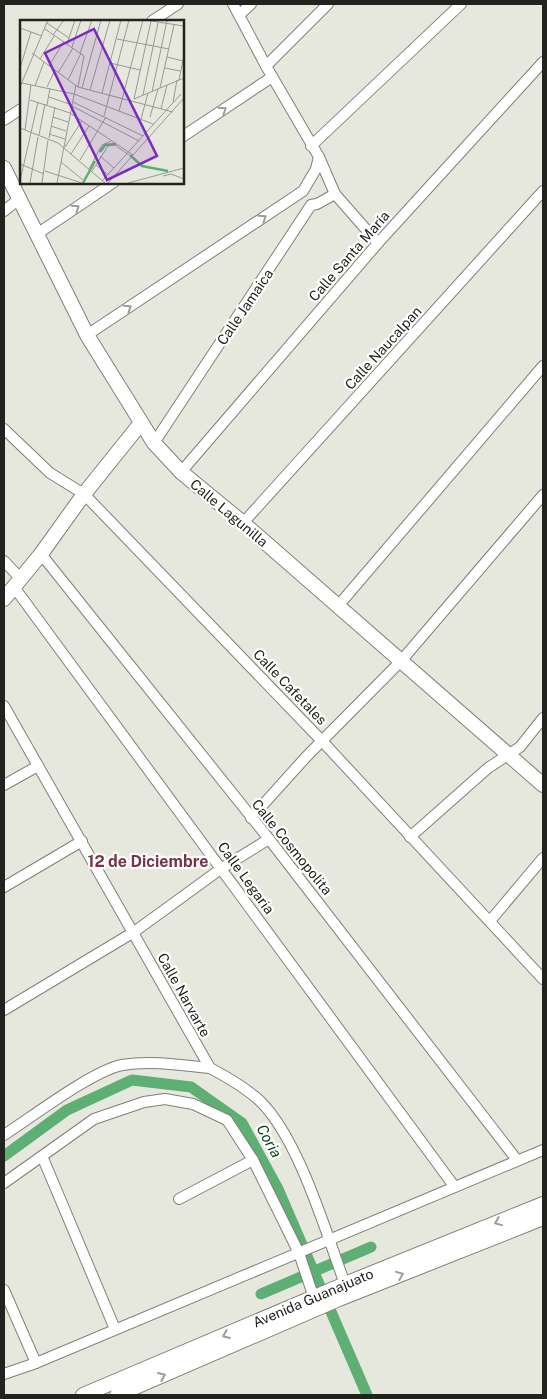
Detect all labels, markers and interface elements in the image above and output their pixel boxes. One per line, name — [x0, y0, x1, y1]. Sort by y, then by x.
inset map — [20, 20, 184, 184]
one-way arrow — [218, 106, 227, 116]
one-way arrow — [70, 205, 79, 214]
street label: Calle Santa María — [305, 208, 393, 304]
one-way arrow — [257, 215, 267, 224]
street label: Calle Jamaica — [214, 266, 276, 348]
street label: Calle Naucalpan — [341, 303, 425, 393]
one-way arrow — [122, 305, 132, 314]
street label: Calle Lagunilla — [187, 476, 271, 550]
street label: Calle Cafetales — [250, 646, 330, 728]
street label: Calle Cosmopolita — [249, 796, 335, 898]
street label: Calle Legaria — [215, 839, 277, 917]
district label: 12 de Diciembre — [88, 852, 208, 871]
street label: Calle Narvarte — [154, 950, 214, 1040]
water label: Coria — [253, 1121, 285, 1160]
one-way arrow — [494, 1216, 503, 1226]
street label: Avenida Guanajuato — [250, 1265, 376, 1331]
one-way arrow — [395, 1270, 404, 1281]
one-way arrow — [222, 1329, 231, 1339]
one-way arrow — [157, 1371, 166, 1382]

